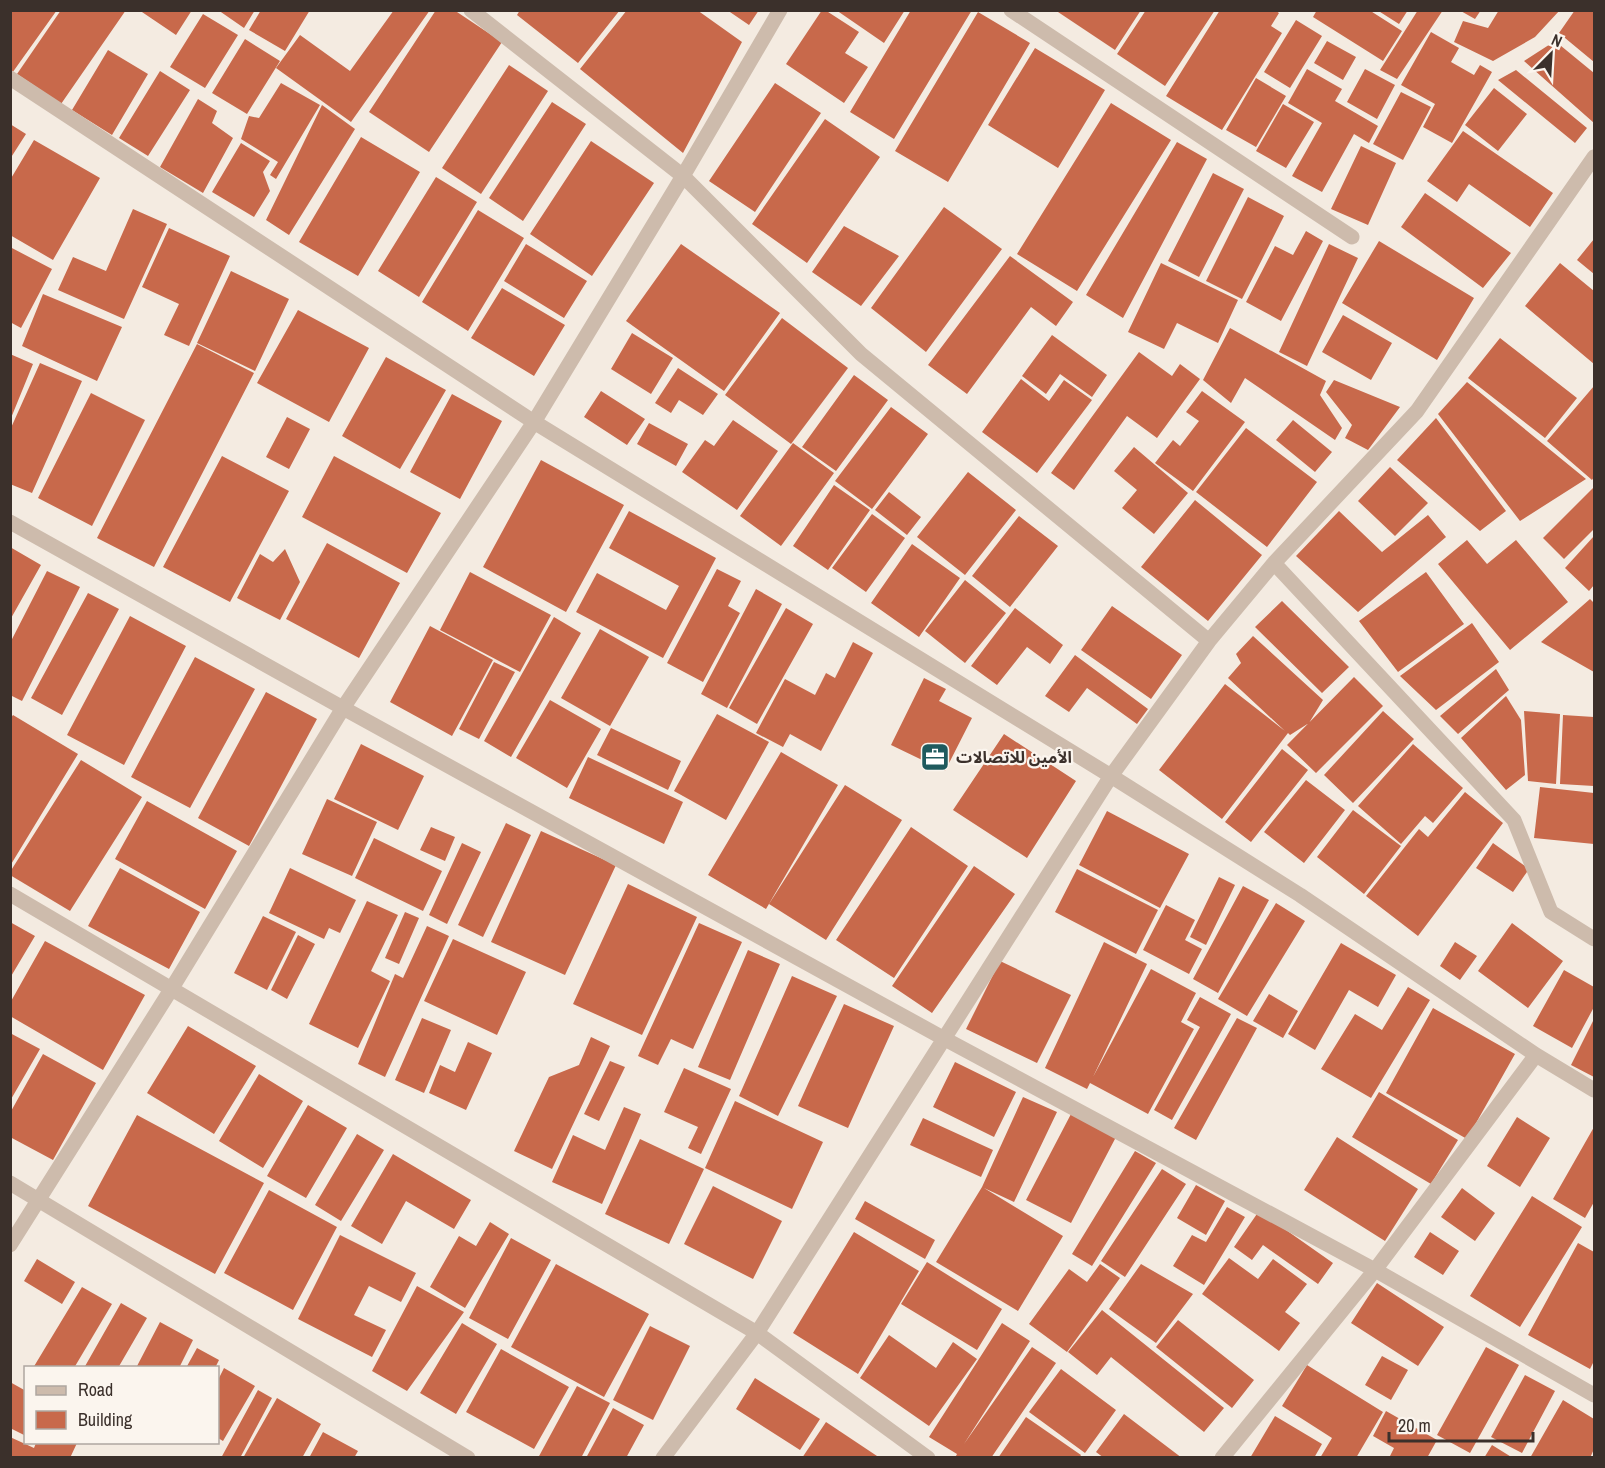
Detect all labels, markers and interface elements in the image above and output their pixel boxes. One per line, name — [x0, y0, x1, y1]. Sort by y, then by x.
north arrow — [1521, 24, 1581, 84]
text: N — [1548, 28, 1566, 52]
office icon: الأمين للاتصالات — [919, 741, 951, 773]
place label: الأمين للاتصالات — [956, 746, 1072, 768]
legend — [24, 1366, 219, 1444]
text: Road — [78, 1377, 113, 1402]
scale bar — [1389, 1405, 1533, 1443]
text: Building — [78, 1407, 133, 1432]
text: 20 m — [1398, 1413, 1431, 1438]

